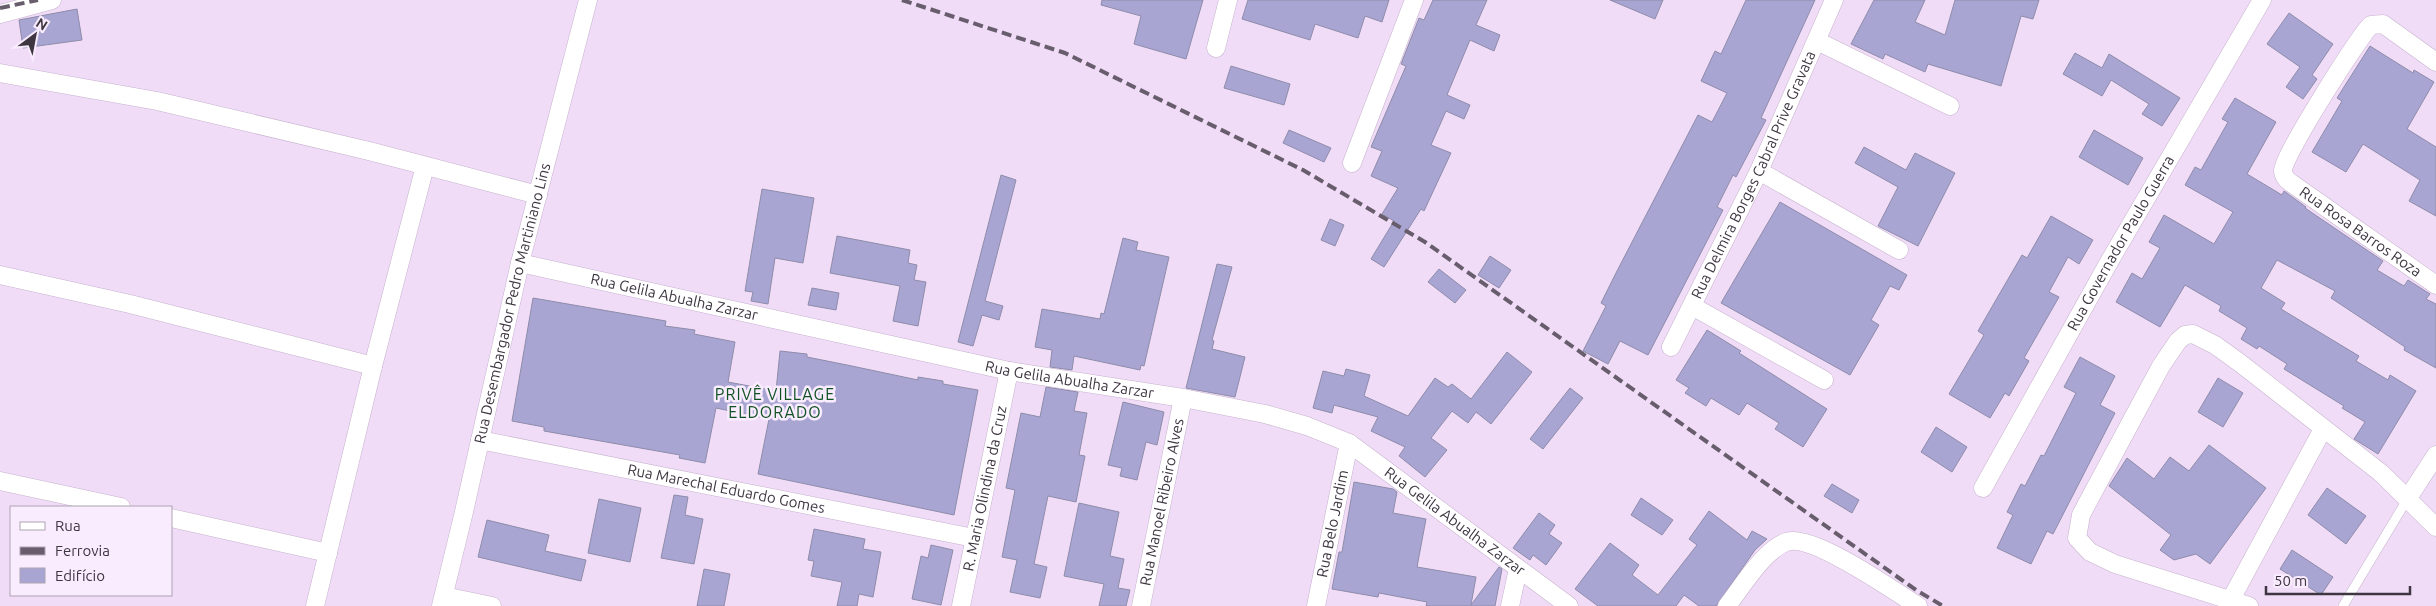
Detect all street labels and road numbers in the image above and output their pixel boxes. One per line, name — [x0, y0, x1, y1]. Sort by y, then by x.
street label: Rua Delmira Borges Cabral Prive Gravata — [1688, 48, 1819, 301]
street label: Rua Governador Paulo Guerra — [2063, 152, 2177, 333]
street label: Rua Desembargador Pedro Martiniano Lins — [471, 161, 553, 445]
street label: Rua Rosa Barros Roza — [2297, 183, 2425, 280]
street label: Rua Gelila Abualha Zarzar — [589, 270, 760, 323]
street label: Rua Gelila Abualha Zarzar — [984, 357, 1156, 401]
street label: R. Maria Olindina da Cruz — [959, 404, 1010, 572]
street label: Rua Manoel Ribeiro Alves — [1136, 417, 1187, 587]
street label: Rua Marechal Eduardo Gomes — [626, 460, 827, 516]
street label: Rua Gelila Abualha Zarzar — [1381, 463, 1529, 579]
street label: Rua Belo Jardim — [1313, 468, 1351, 579]

